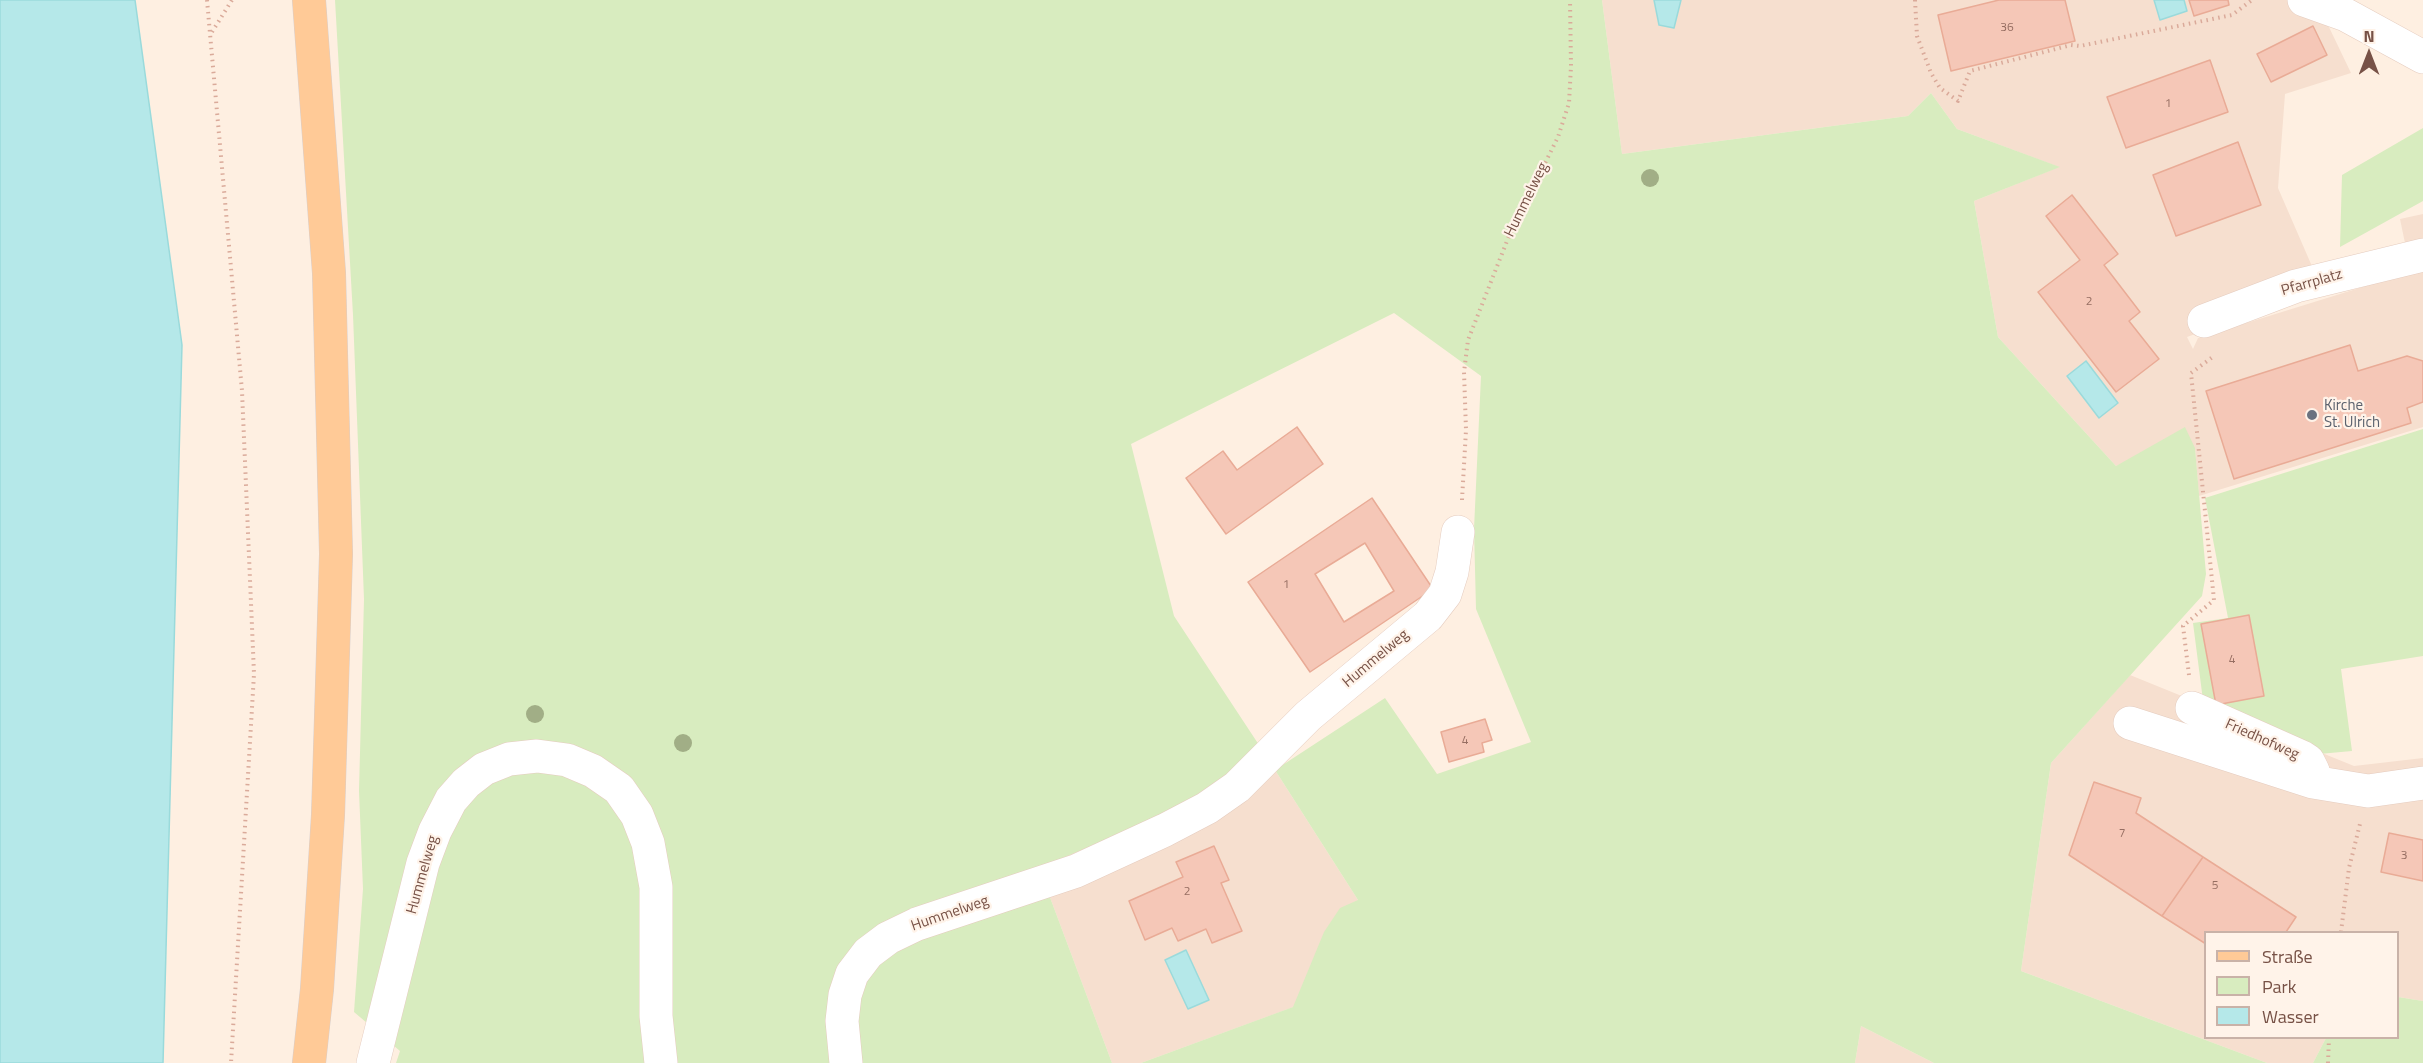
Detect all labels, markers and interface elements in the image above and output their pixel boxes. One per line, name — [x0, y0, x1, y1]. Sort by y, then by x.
house number: 36 — [2000, 21, 2014, 35]
north arrow — [2339, 24, 2399, 84]
text: N — [2363, 24, 2375, 48]
house number: 1 — [2165, 97, 2171, 111]
street label: Hummelweg — [1501, 160, 1553, 240]
street label: Pfarrplatz — [2279, 266, 2345, 300]
house number: 2 — [2086, 295, 2092, 309]
place label: Kirche St. Ulrich — [2324, 397, 2380, 432]
marker: Kirche St. Ulrich — [2305, 408, 2319, 422]
house number: 1 — [1283, 578, 1289, 592]
street label: Hummelweg — [1339, 626, 1413, 692]
house number: 4 — [2229, 653, 2235, 667]
street label: Friedhofweg — [2222, 716, 2302, 764]
house number: 4 — [1462, 734, 1468, 748]
house number: 7 — [2119, 827, 2125, 841]
street label: Hummelweg — [403, 834, 443, 916]
house number: 3 — [2401, 849, 2407, 863]
house number: 5 — [2212, 879, 2218, 893]
house number: 2 — [1184, 885, 1190, 899]
street label: Hummelweg — [909, 892, 991, 936]
legend — [2204, 931, 2399, 1039]
text: Straße — [2262, 943, 2313, 970]
text: Park — [2262, 973, 2296, 1000]
text: Wasser — [2262, 1003, 2319, 1030]

